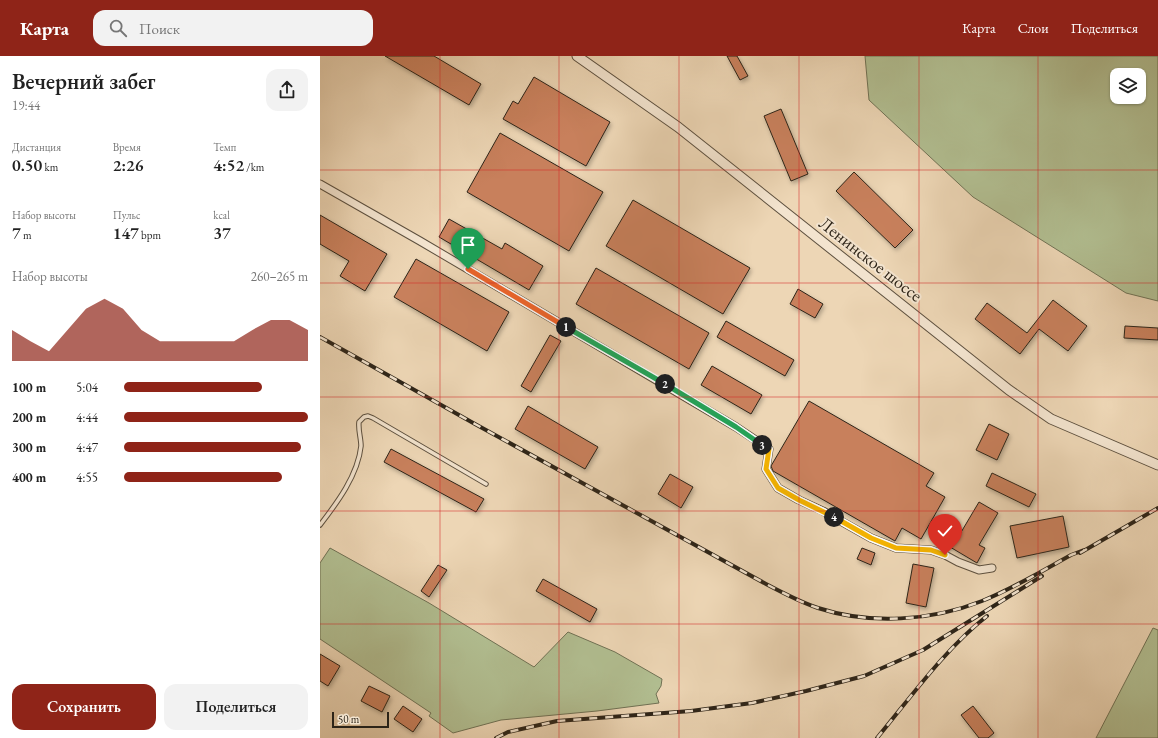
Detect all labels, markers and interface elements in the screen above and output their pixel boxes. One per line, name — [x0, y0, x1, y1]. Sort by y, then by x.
search box — [93, 10, 373, 46]
text: Карта — [20, 16, 69, 41]
icon: search — [107, 17, 129, 39]
text: Поиск — [139, 19, 180, 38]
text: Карта — [962, 19, 996, 37]
text: Слои — [1018, 19, 1049, 37]
text: Поделиться — [1071, 19, 1138, 37]
text: Вечерний забег — [12, 67, 156, 96]
map controls — [1110, 68, 1146, 104]
button: layers — [1110, 68, 1146, 104]
button: share — [266, 69, 308, 111]
text: 19:44 — [12, 97, 40, 114]
text: Дистанция — [12, 140, 61, 154]
text: Время — [113, 140, 141, 154]
text: Темп — [213, 140, 236, 154]
text: 0.50 — [12, 154, 42, 176]
text: 2:26 — [113, 154, 143, 176]
text: 4:52 — [213, 154, 244, 176]
text: km — [42, 160, 58, 174]
text: /km — [244, 160, 264, 174]
text: Набор высоты — [12, 208, 76, 222]
text: Пульс — [113, 208, 141, 222]
text: kcal — [213, 208, 230, 222]
street label: Ленинское шоссе — [815, 211, 927, 307]
text: 7 — [12, 222, 21, 244]
text: 147 — [113, 222, 139, 244]
text: 37 — [213, 222, 231, 244]
text: m — [21, 228, 32, 242]
text: bpm — [139, 228, 161, 242]
pin — [451, 228, 485, 269]
icon: arrive — [457, 234, 479, 256]
text: Набор высоты — [12, 268, 88, 285]
text: 260–265 m — [251, 268, 308, 285]
pin: 1 — [556, 317, 576, 337]
text: 1 — [563, 320, 569, 334]
pin: 2 — [655, 374, 675, 394]
text: 2 — [662, 377, 668, 391]
text: 100 m — [12, 379, 46, 396]
text: 5:04 — [76, 379, 98, 396]
text: 200 m — [12, 409, 46, 426]
text: 4:44 — [76, 409, 98, 426]
pin: 3 — [752, 435, 772, 455]
text: 3 — [759, 438, 765, 452]
text: 300 m — [12, 439, 46, 456]
text: 4:47 — [76, 439, 98, 456]
text: 400 m — [12, 469, 46, 486]
text: 4:55 — [76, 469, 98, 486]
pin: 4 — [824, 507, 844, 527]
text: 4 — [831, 510, 837, 524]
pin — [928, 514, 962, 555]
icon: check — [934, 520, 956, 542]
button: Сохранить — [12, 684, 156, 730]
button: Поделиться — [164, 684, 308, 730]
scale bar — [332, 710, 389, 729]
text: 50 m — [338, 712, 359, 726]

